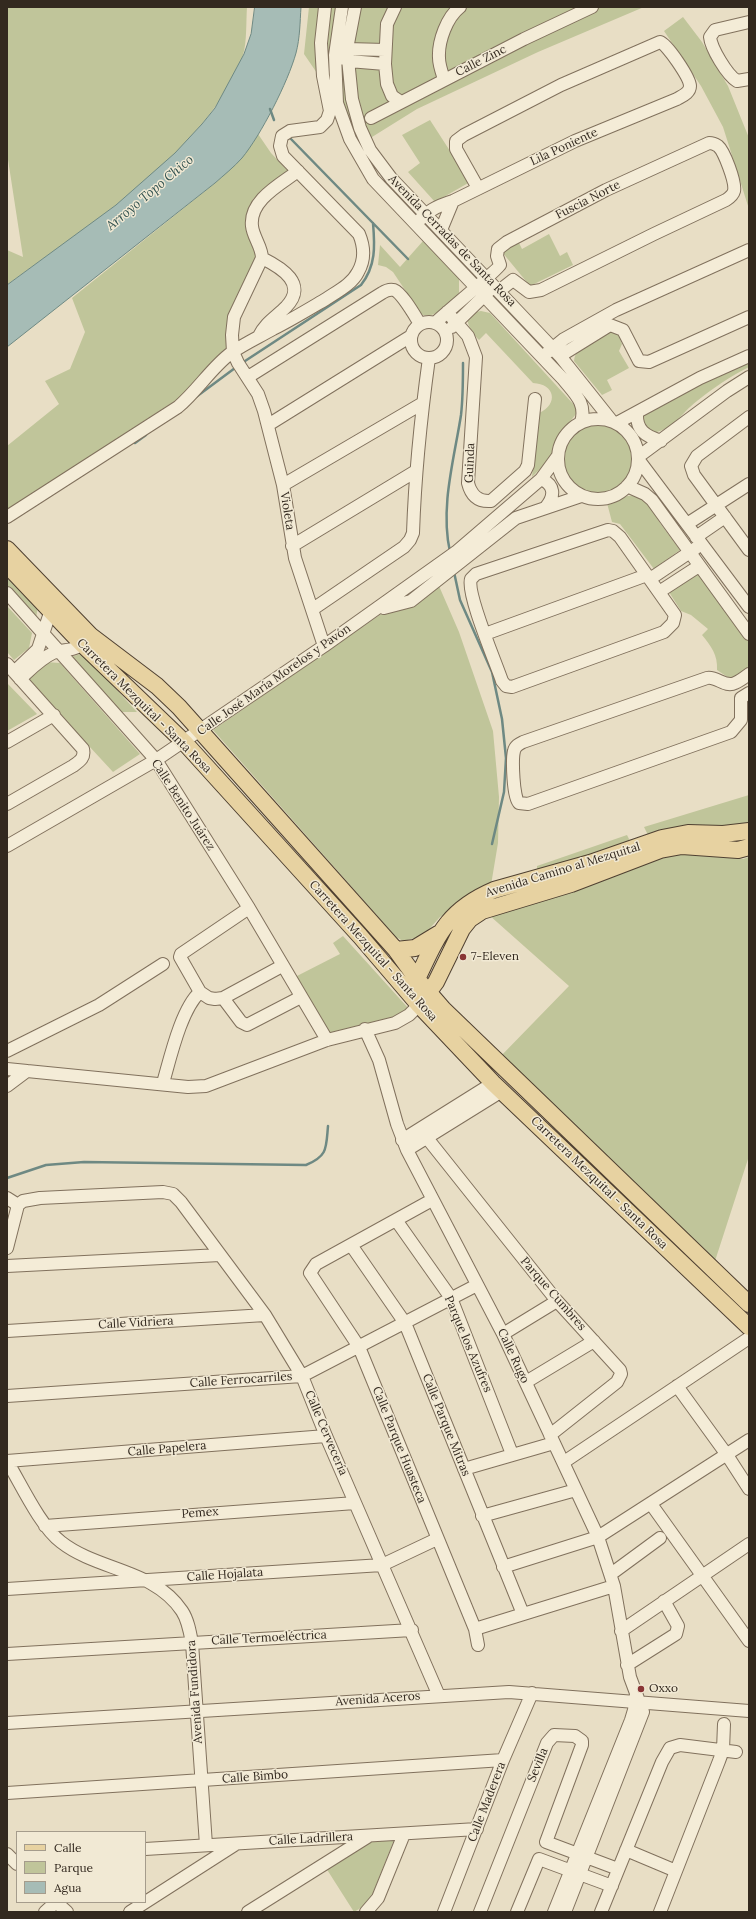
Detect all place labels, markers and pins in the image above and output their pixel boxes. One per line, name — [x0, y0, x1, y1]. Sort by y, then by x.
place label: 7-Eleven — [471, 950, 519, 964]
marker: 7-Eleven — [458, 952, 468, 962]
place label: Oxxo — [649, 1682, 678, 1696]
marker: Oxxo — [636, 1684, 646, 1694]

